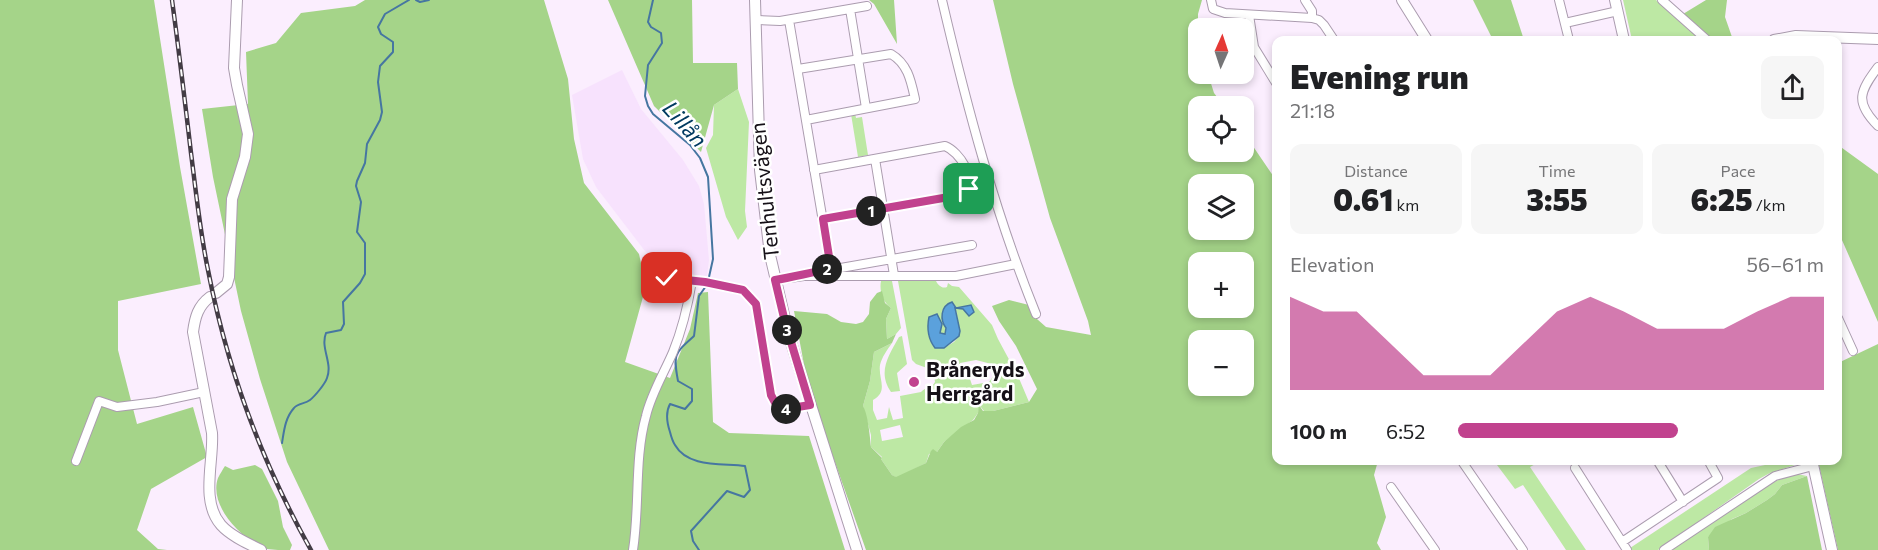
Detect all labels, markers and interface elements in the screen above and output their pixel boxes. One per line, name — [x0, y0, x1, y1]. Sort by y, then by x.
north arrow — [1188, 18, 1254, 84]
map controls — [1188, 18, 1254, 396]
text: Evening run — [1290, 55, 1469, 96]
button: share — [1761, 56, 1824, 119]
water label: Lillån — [657, 95, 713, 153]
button: locate — [1188, 96, 1254, 162]
text: 21:18 — [1290, 98, 1335, 122]
street label: Tenhultsvägen — [744, 121, 783, 261]
text: Distance — [1344, 161, 1408, 180]
text: Time — [1539, 161, 1575, 180]
text: Pace — [1721, 161, 1755, 180]
pin — [943, 163, 994, 214]
icon: arrive — [952, 172, 985, 205]
button: layers — [1188, 174, 1254, 240]
text: 0.61 — [1333, 180, 1393, 217]
text: 3:55 — [1526, 180, 1588, 217]
text: 6:25 — [1691, 180, 1753, 217]
text: km — [1393, 195, 1419, 214]
text: /km — [1753, 195, 1785, 214]
pin: 1 — [856, 196, 886, 226]
text: 1 — [867, 201, 875, 220]
pin — [641, 252, 692, 303]
button: + — [1188, 252, 1254, 318]
text: Elevation — [1290, 252, 1375, 276]
text: 56–61 m — [1747, 252, 1824, 276]
pin: 2 — [812, 254, 842, 284]
text: 2 — [822, 259, 832, 278]
icon: check — [650, 261, 683, 294]
pin: 3 — [772, 315, 802, 345]
text: 3 — [782, 320, 792, 339]
button: − — [1188, 330, 1254, 396]
place label: Bråneryds Herrgård — [926, 356, 1025, 405]
marker: Bråneryds Herrgård — [907, 375, 921, 389]
pin: 4 — [771, 394, 801, 424]
text: 4 — [781, 399, 791, 418]
text: 100 m — [1290, 419, 1347, 443]
text: 6:52 — [1386, 419, 1425, 443]

